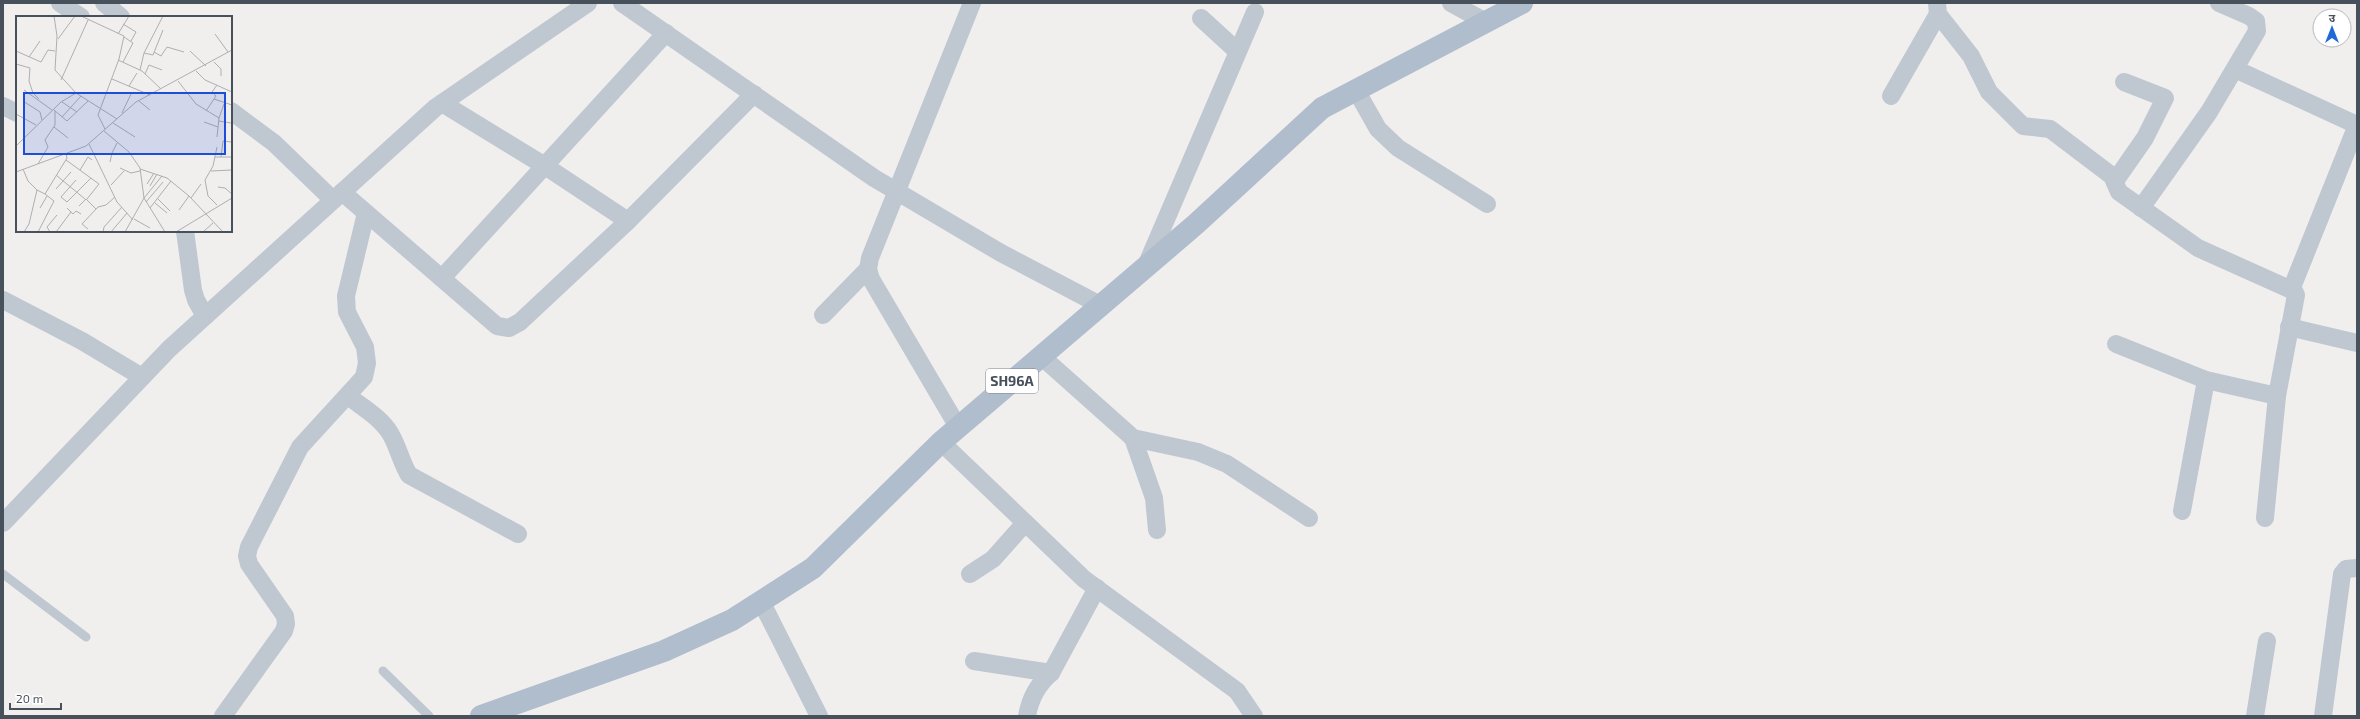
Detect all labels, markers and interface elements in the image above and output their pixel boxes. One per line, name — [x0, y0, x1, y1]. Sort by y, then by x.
north arrow — [2312, 8, 2352, 48]
text: उ — [2329, 11, 2336, 24]
inset map — [16, 16, 232, 232]
road number: SH96A — [986, 369, 1038, 393]
scale bar — [10, 685, 61, 711]
text: 20 m — [16, 691, 43, 705]

